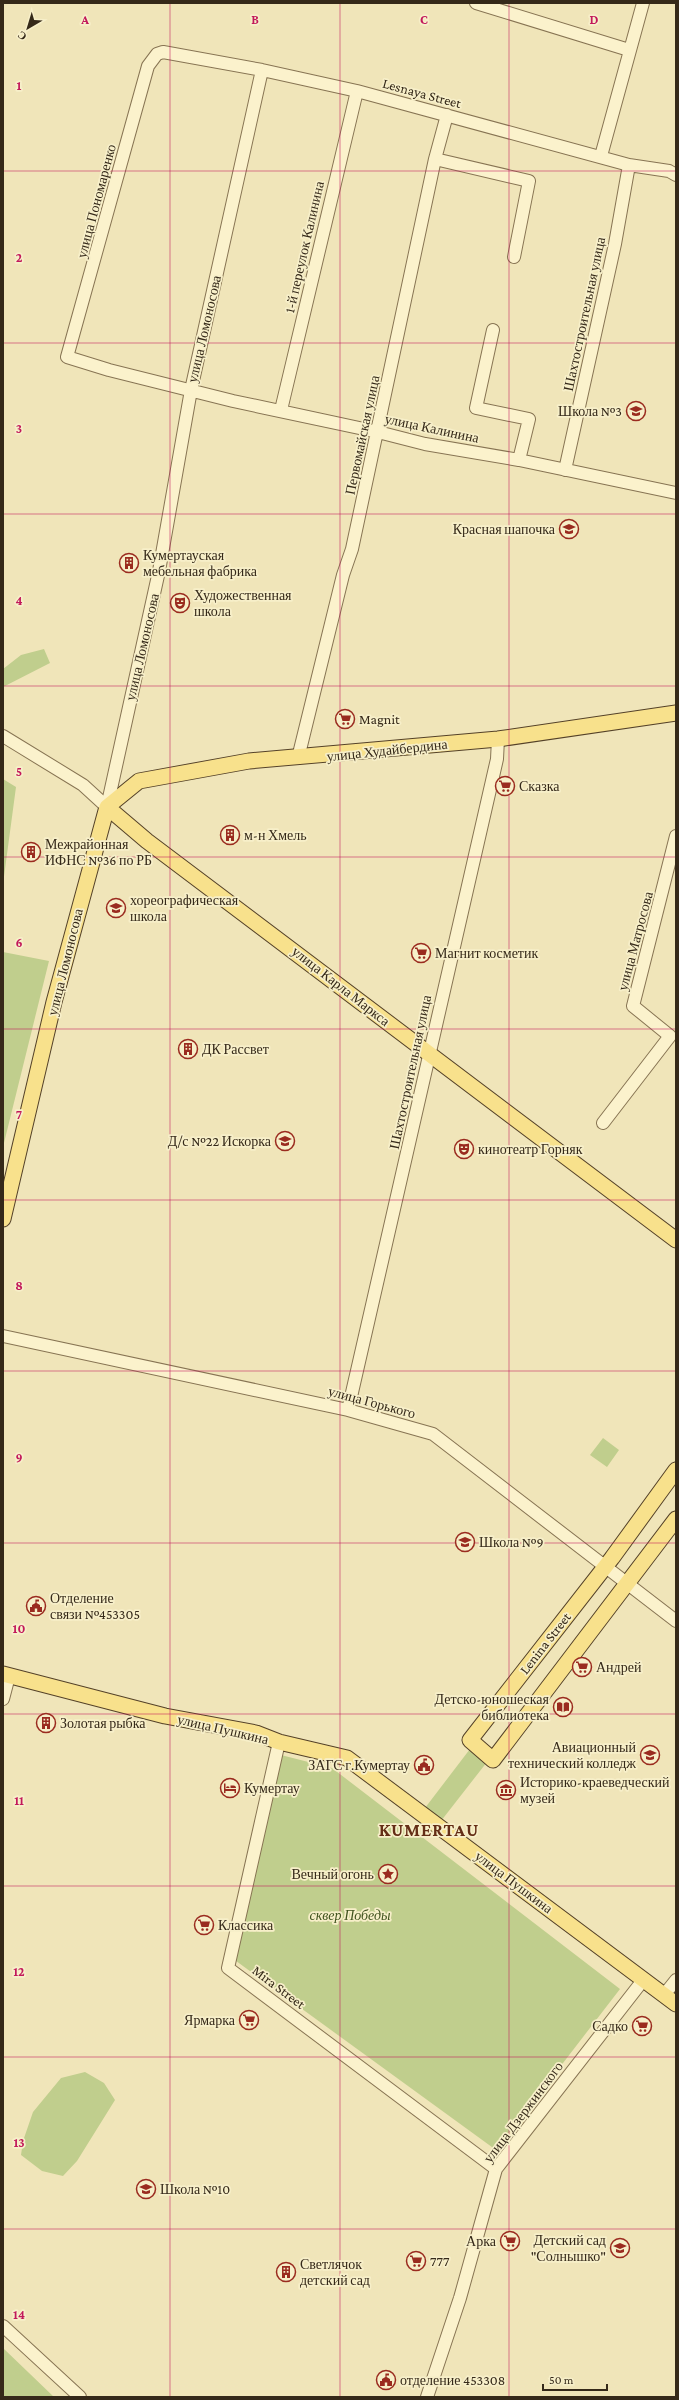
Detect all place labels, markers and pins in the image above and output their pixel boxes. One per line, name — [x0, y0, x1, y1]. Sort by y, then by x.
school or university icon: Школа №3 — [625, 400, 647, 422]
place label: Школа №3 — [558, 403, 622, 419]
school or university icon: Красная шапочка — [558, 518, 580, 540]
place label: Красная шапочка — [453, 521, 556, 537]
place label: Кумертауская мебельная фабрика — [143, 547, 258, 579]
building icon: Кумертауская мебельная фабрика — [118, 552, 140, 574]
place label: Художественная школа — [194, 587, 292, 619]
theatre icon: Художественная школа — [169, 592, 191, 614]
supermarket icon: Magnit — [334, 708, 356, 730]
place label: Magnit — [359, 711, 400, 727]
supermarket icon: Сказка — [494, 775, 516, 797]
place label: Сказка — [519, 778, 560, 794]
building icon: м-н Хмель — [219, 824, 241, 846]
place label: м-н Хмель — [244, 827, 307, 843]
place label: Межрайонная ИФНС №36 по РБ — [45, 836, 152, 868]
building icon: Межрайонная ИФНС №36 по РБ — [20, 841, 42, 863]
place label: хореографическая школа — [130, 892, 239, 924]
school or university icon: хореографическая школа — [105, 897, 127, 919]
supermarket icon: Магнит косметик — [410, 942, 432, 964]
place label: Магнит косметик — [435, 945, 538, 961]
building icon: ДК Рассвет — [177, 1038, 199, 1060]
place label: ДК Рассвет — [202, 1041, 269, 1057]
school or university icon: Д/с №22 Искорка — [274, 1130, 296, 1152]
place label: Д/с №22 Искорка — [168, 1133, 272, 1149]
theatre icon: кинотеатр Горняк — [453, 1138, 475, 1160]
place label: кинотеатр Горняк — [478, 1141, 583, 1157]
school or university icon: Школа №9 — [454, 1531, 476, 1553]
place label: Школа №9 — [479, 1534, 544, 1550]
place label: Отделение связи №453305 — [50, 1590, 140, 1622]
public building icon: Отделение связи №453305 — [25, 1595, 47, 1617]
supermarket icon: Андрей — [571, 1656, 593, 1678]
place label: Андрей — [596, 1659, 642, 1675]
place label: Детско-юношеская библиотека — [435, 1691, 550, 1723]
library icon: Детско-юношеская библиотека — [552, 1696, 574, 1718]
building icon: Золотая рыбка — [35, 1712, 57, 1734]
place label: Золотая рыбка — [60, 1715, 146, 1731]
place label: Авиационный технический колледж — [508, 1739, 637, 1771]
school or university icon: Авиационный технический колледж — [639, 1744, 661, 1766]
public building icon: ЗАГС г.Кумертау — [413, 1754, 435, 1776]
place label: ЗАГС г.Кумертау — [308, 1757, 410, 1773]
place label: Историко-краеведческий музей — [520, 1774, 670, 1806]
hotel icon: Кумертау — [219, 1777, 241, 1799]
museum icon: Историко-краеведческий музей — [495, 1779, 517, 1801]
place label: Кумертау — [244, 1780, 300, 1796]
place icon: Вечный огонь — [377, 1863, 399, 1885]
place label: Вечный огонь — [291, 1866, 374, 1882]
supermarket icon: Классика — [193, 1914, 215, 1936]
place label: Классика — [218, 1917, 274, 1933]
supermarket icon: Ярмарка — [238, 2009, 260, 2031]
place label: Ярмарка — [184, 2012, 236, 2028]
supermarket icon: Садко — [631, 2015, 653, 2037]
place label: Садко — [592, 2018, 628, 2034]
school or university icon: Школа №10 — [135, 2178, 157, 2200]
place label: Школа №10 — [160, 2181, 230, 2197]
supermarket icon: Арка — [499, 2230, 521, 2252]
place label: Детский сад "Солнышко" — [531, 2232, 606, 2264]
place label: Арка — [466, 2233, 497, 2249]
school or university icon: Детский сад "Солнышко" — [609, 2237, 631, 2259]
supermarket icon: 777 — [405, 2250, 427, 2272]
place label: 777 — [430, 2253, 450, 2269]
place label: Светлячок детский сад — [300, 2256, 370, 2288]
building icon: Светлячок детский сад — [275, 2261, 297, 2283]
public building icon: отделение 453308 — [375, 2369, 397, 2391]
place label: отделение 453308 — [400, 2372, 505, 2388]

